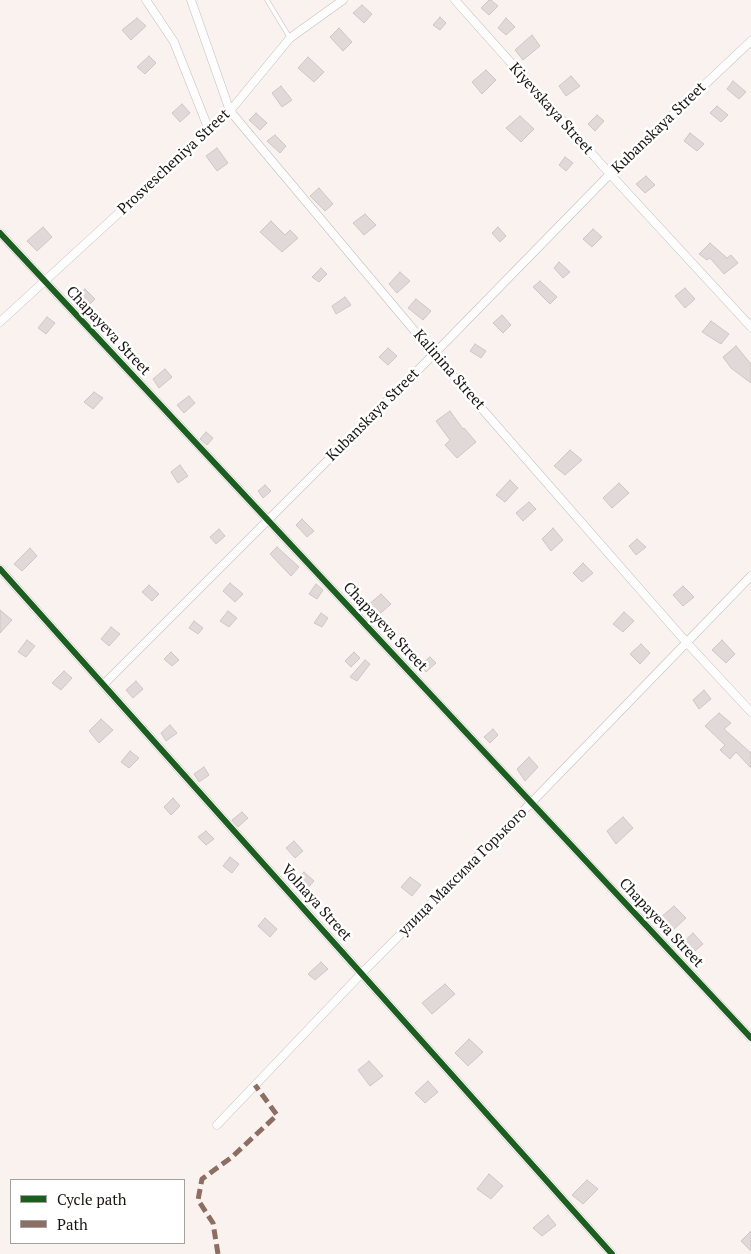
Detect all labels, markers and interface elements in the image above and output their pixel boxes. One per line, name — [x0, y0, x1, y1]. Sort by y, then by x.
street label: Kiyevskaya Street — [505, 59, 597, 159]
street label: Kubanskaya Street — [608, 79, 710, 177]
street label: Prosvescheniya Street — [114, 105, 234, 219]
street label: Chapayeva Street — [62, 283, 154, 379]
street label: Kalinina Street — [409, 326, 489, 414]
street label: Kubanskaya Street — [323, 365, 423, 465]
street label: Chapayeva Street — [339, 579, 431, 675]
street label: улица Максима Горького — [395, 804, 531, 940]
street label: Volnaya Street — [277, 861, 355, 945]
street label: Chapayeva Street — [615, 875, 707, 971]
legend — [10, 1179, 185, 1244]
text: Cycle path — [57, 1189, 127, 1209]
text: Path — [57, 1214, 88, 1234]

